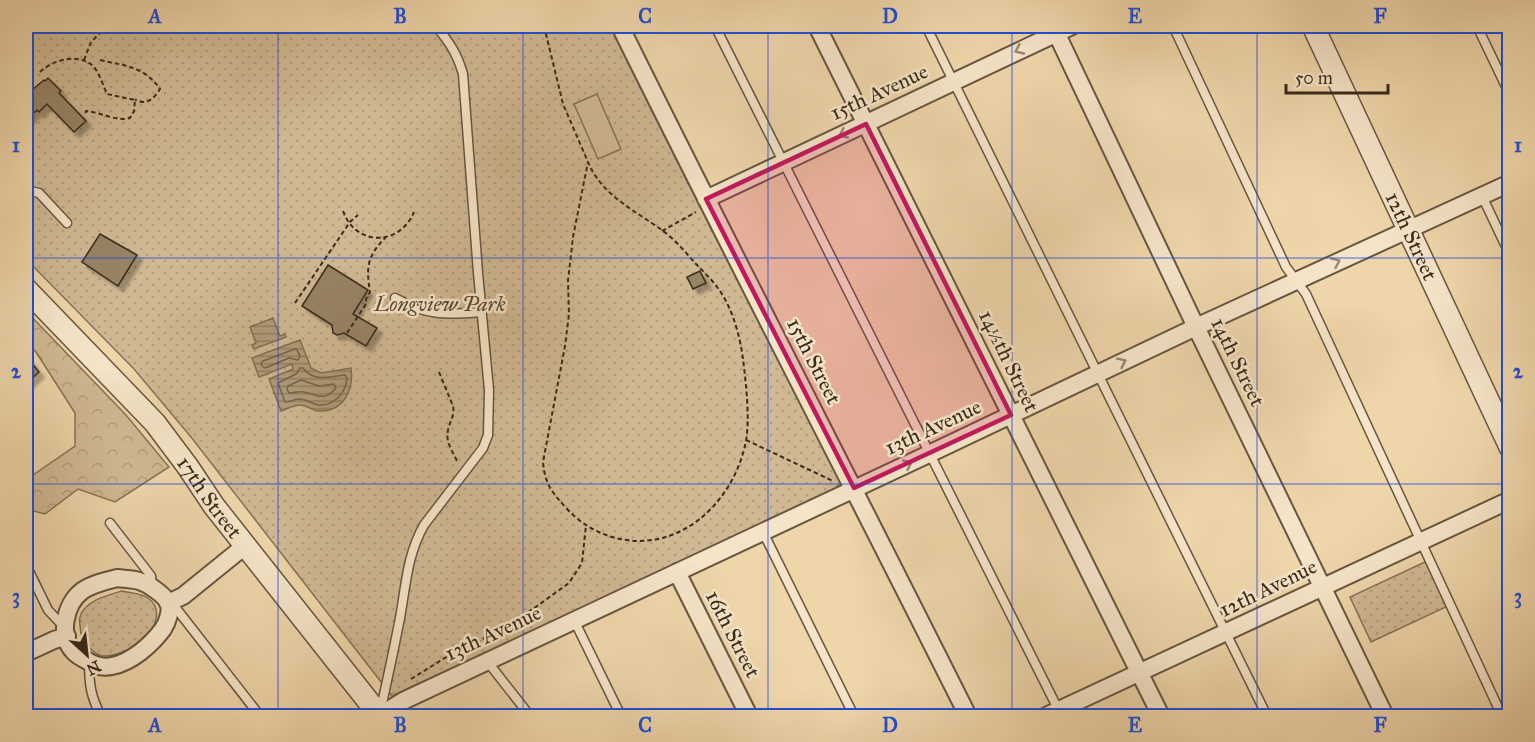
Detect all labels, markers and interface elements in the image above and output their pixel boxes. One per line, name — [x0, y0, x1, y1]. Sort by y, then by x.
text: A — [146, 4, 162, 28]
text: B — [393, 4, 407, 28]
text: C — [638, 4, 652, 28]
text: D — [882, 4, 898, 28]
text: E — [1128, 4, 1143, 28]
text: F — [1373, 4, 1387, 28]
one-way arrow — [1015, 43, 1026, 55]
scale bar — [1286, 57, 1388, 95]
street label: 15th Avenue — [826, 58, 932, 126]
text: 50 m — [1295, 67, 1333, 89]
one-way arrow — [839, 126, 850, 138]
text: 1 — [12, 133, 20, 157]
text: 1 — [1514, 133, 1522, 157]
street label: 12th Street — [1380, 188, 1443, 285]
one-way arrow — [1330, 257, 1341, 269]
park label: Longview Park — [373, 291, 506, 317]
street label: 14½th Street — [973, 306, 1045, 417]
street label: 15th Street — [781, 313, 847, 409]
street label: 14th Street — [1205, 313, 1271, 411]
one-way arrow — [1115, 358, 1126, 370]
text: 2 — [11, 359, 22, 383]
text: 2 — [1513, 359, 1524, 383]
street label: 13th Avenue — [881, 393, 986, 461]
street label: 17th Street — [171, 451, 248, 544]
one-way arrow — [901, 459, 912, 471]
street label: 12th Avenue — [1215, 553, 1321, 623]
text: 3 — [12, 584, 20, 609]
text: 3 — [1514, 584, 1522, 609]
street label: 16th Street — [700, 586, 766, 683]
street label: 13th Avenue — [441, 599, 546, 667]
north arrow — [57, 625, 117, 685]
text: N — [83, 656, 104, 680]
text: A — [146, 713, 162, 737]
text: B — [393, 713, 407, 737]
text: C — [638, 713, 652, 737]
text: D — [882, 713, 898, 737]
text: E — [1128, 713, 1143, 737]
text: F — [1373, 713, 1387, 737]

